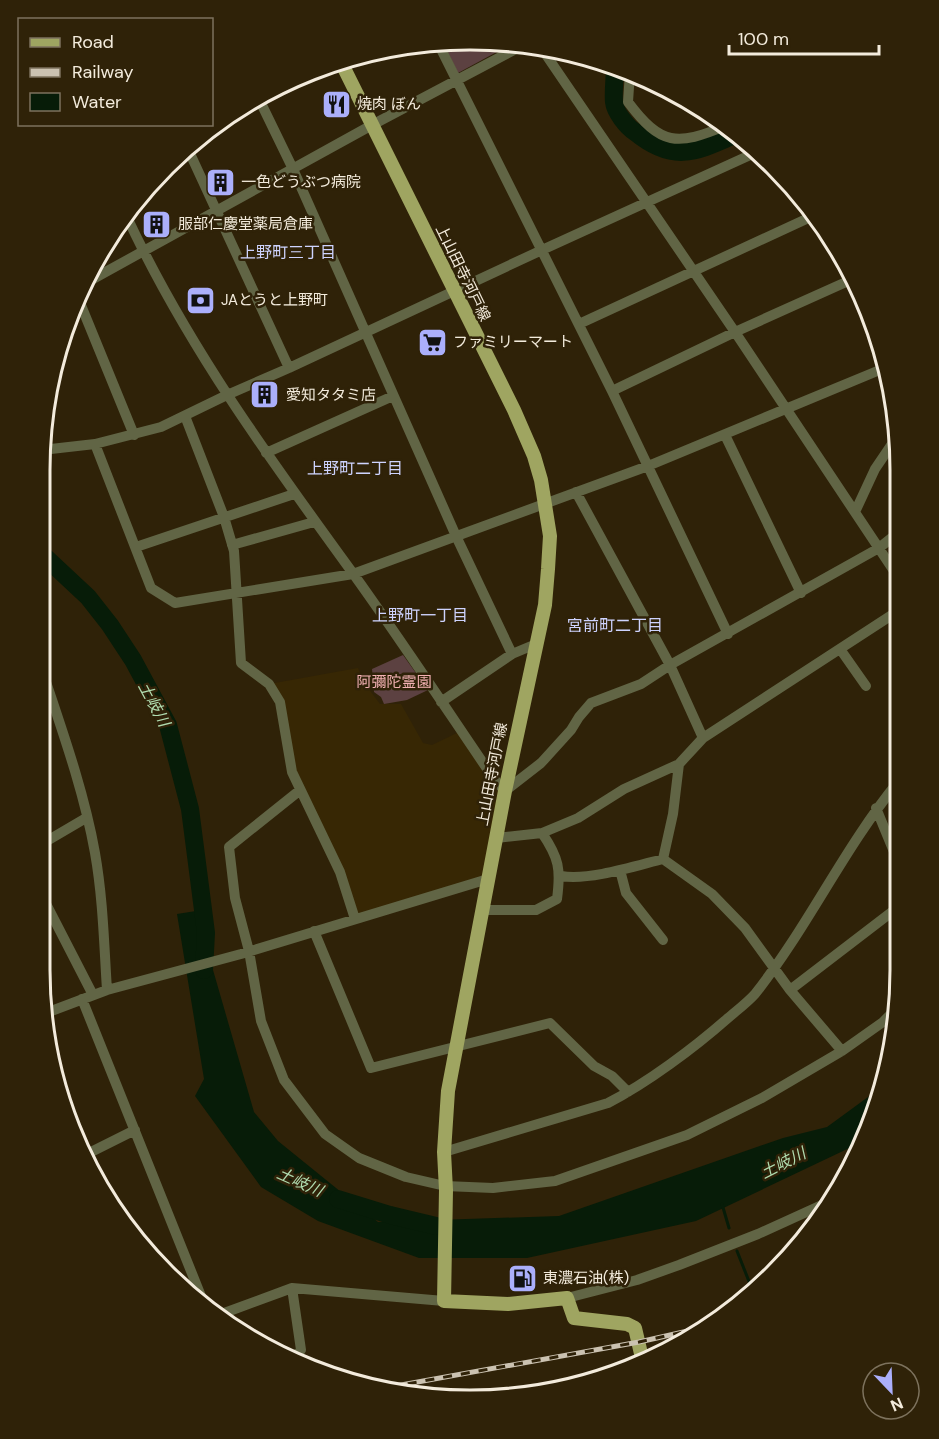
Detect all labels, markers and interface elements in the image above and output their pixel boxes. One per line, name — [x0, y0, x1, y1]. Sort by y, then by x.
legend — [18, 18, 213, 126]
scale bar — [729, 18, 879, 56]
text: 100 m — [738, 27, 789, 51]
text: Road — [72, 30, 114, 54]
text: Railway — [72, 60, 134, 84]
restaurant icon: 焼肉 ぼん — [320, 88, 352, 120]
text: Water — [72, 90, 122, 114]
place label: 焼肉 ぼん — [357, 94, 421, 114]
building icon: 一色どうぶつ病院 — [204, 166, 236, 198]
place label: 一色どうぶつ病院 — [241, 172, 361, 192]
building icon: 服部仁慶堂薬局倉庫 — [141, 208, 173, 240]
place label: 服部仁慶堂薬局倉庫 — [178, 214, 313, 234]
street label: 上山田寺河戸線 — [431, 221, 495, 325]
district label: 上野町三丁目 — [240, 242, 336, 263]
bank icon: JAとうと上野町 — [184, 284, 216, 316]
place label: JAとうと上野町 — [221, 290, 328, 310]
supermarket icon: ファミリーマート — [416, 326, 448, 358]
place label: ファミリーマート — [453, 332, 573, 352]
building icon: 愛知タタミ店 — [249, 379, 281, 411]
place label: 愛知タタミ店 — [286, 385, 376, 405]
district label: 上野町二丁目 — [307, 458, 403, 479]
district label: 上野町一丁目 — [372, 605, 468, 626]
district label: 宮前町二丁目 — [567, 615, 663, 636]
park label: 阿彌陀霊園 — [356, 672, 432, 692]
water label: 土岐川 — [133, 678, 175, 732]
street label: 上山田寺河戸線 — [472, 721, 512, 827]
water label: 土岐川 — [757, 1142, 811, 1183]
water label: 土岐川 — [274, 1163, 328, 1202]
fuel station icon: 東濃石油(株) — [506, 1262, 538, 1294]
place label: 東濃石油(株) — [543, 1268, 629, 1288]
north arrow — [861, 1361, 921, 1421]
text: N — [887, 1392, 906, 1416]

